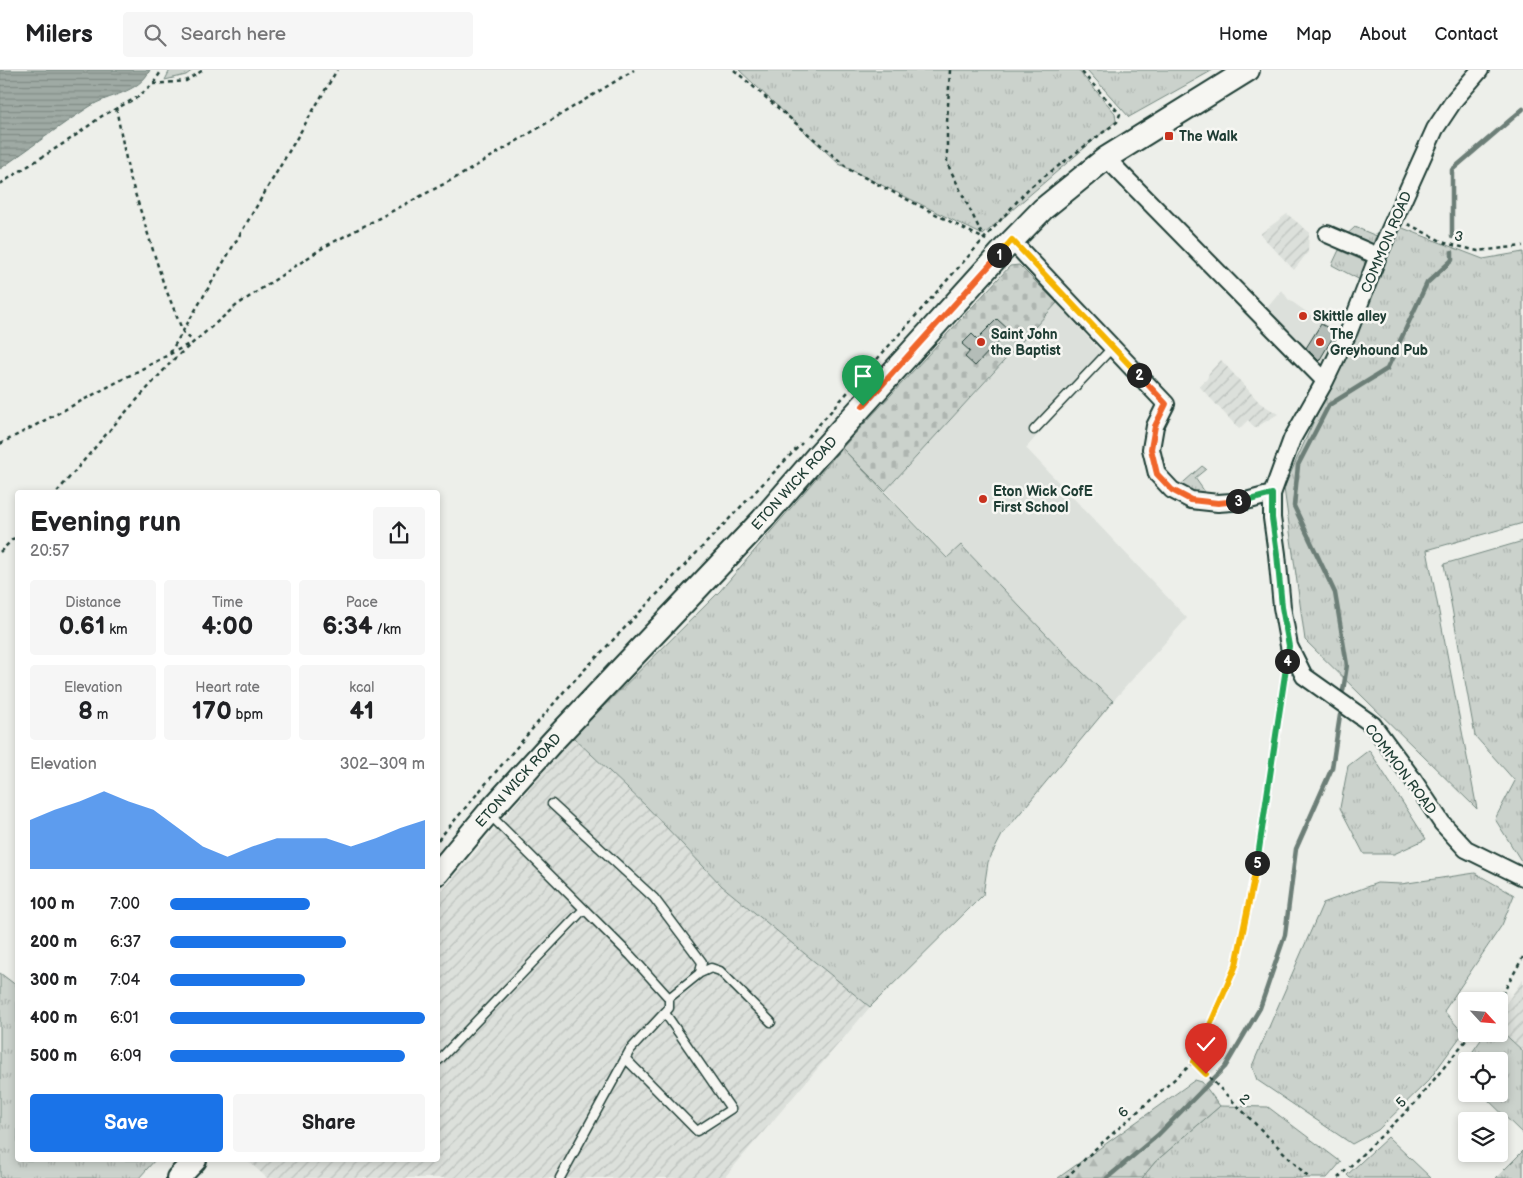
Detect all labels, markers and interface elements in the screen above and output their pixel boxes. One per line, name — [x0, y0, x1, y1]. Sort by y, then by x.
search box — [123, 12, 473, 57]
text: Milers — [25, 20, 93, 49]
icon: search — [141, 21, 169, 49]
text: Search here — [181, 23, 286, 46]
text: Home — [1219, 24, 1268, 45]
text: Map — [1296, 24, 1332, 45]
text: About — [1360, 24, 1407, 45]
text: Contact — [1435, 24, 1498, 45]
place label: The Walk — [1179, 128, 1238, 145]
marker: The Walk — [1163, 130, 1175, 142]
street label: COMMON ROAD — [1357, 189, 1416, 296]
street label: 3 — [1453, 227, 1465, 246]
pin: 1 — [986, 242, 1012, 268]
text: 1 — [997, 247, 1002, 264]
place label: Skittle alley — [1313, 308, 1387, 325]
marker: Skittle alley — [1297, 310, 1309, 322]
place label: Saint John the Baptist — [990, 326, 1061, 359]
place label: The Greyhound Pub — [1330, 326, 1428, 359]
marker: Saint John the Baptist — [975, 336, 987, 348]
marker: The Greyhound Pub — [1314, 336, 1326, 348]
pin — [842, 355, 884, 406]
icon: arrive — [849, 362, 877, 390]
pin: 2 — [1126, 362, 1152, 388]
text: 2 — [1135, 367, 1144, 384]
street label: ETON WICK ROAD — [748, 433, 841, 534]
place label: Eton Wick CofE First School — [993, 483, 1093, 516]
pin: 3 — [1226, 488, 1250, 514]
marker: Eton Wick CofE First School — [977, 493, 989, 505]
text: 3 — [1234, 493, 1243, 510]
text: Evening run — [30, 506, 181, 539]
button: share — [373, 507, 425, 559]
text: 20:57 — [30, 542, 69, 561]
text: Distance — [65, 594, 121, 611]
text: Time — [212, 594, 243, 611]
text: Pace — [346, 594, 378, 611]
text: 0.61 — [59, 611, 105, 642]
text: 4:00 — [202, 611, 253, 642]
text: 6:34 — [322, 611, 373, 642]
text: km — [105, 621, 128, 638]
text: /km — [373, 621, 401, 638]
pin: 4 — [1274, 648, 1300, 674]
text: 4 — [1283, 653, 1292, 670]
text: Elevation — [64, 679, 122, 696]
text: Heart rate — [195, 679, 260, 696]
text: kcal — [349, 679, 374, 696]
text: 8 — [78, 696, 93, 727]
text: 170 — [192, 696, 232, 727]
text: 41 — [349, 696, 374, 727]
text: m — [93, 706, 108, 723]
text: bpm — [232, 706, 263, 723]
street label: COMMON ROAD — [1361, 721, 1440, 818]
street label: ETON WICK ROAD — [472, 730, 565, 831]
text: Elevation — [30, 755, 97, 774]
text: 302–309 m — [340, 755, 425, 774]
pin: 5 — [1244, 850, 1270, 876]
text: 5 — [1253, 855, 1262, 872]
text: 100 m — [30, 895, 75, 914]
text: 7:00 — [110, 895, 140, 914]
text: 200 m — [30, 933, 77, 952]
text: 6:37 — [110, 933, 141, 952]
text: 300 m — [30, 971, 77, 990]
text: 7:04 — [110, 971, 140, 990]
north arrow — [1458, 992, 1508, 1042]
map controls — [1458, 992, 1508, 1162]
text: 400 m — [30, 1009, 77, 1028]
text: 6:01 — [110, 1009, 139, 1028]
pin — [1185, 1023, 1227, 1074]
icon: check — [1192, 1030, 1220, 1058]
text: 500 m — [30, 1047, 77, 1066]
text: 6:09 — [110, 1047, 142, 1066]
button: locate — [1458, 1052, 1508, 1102]
street label: 2 — [1236, 1090, 1254, 1109]
street label: 5 — [1393, 1093, 1410, 1111]
button: Save — [30, 1094, 223, 1152]
button: Share — [233, 1094, 425, 1152]
street label: 6 — [1115, 1103, 1132, 1122]
button: layers — [1458, 1112, 1508, 1162]

